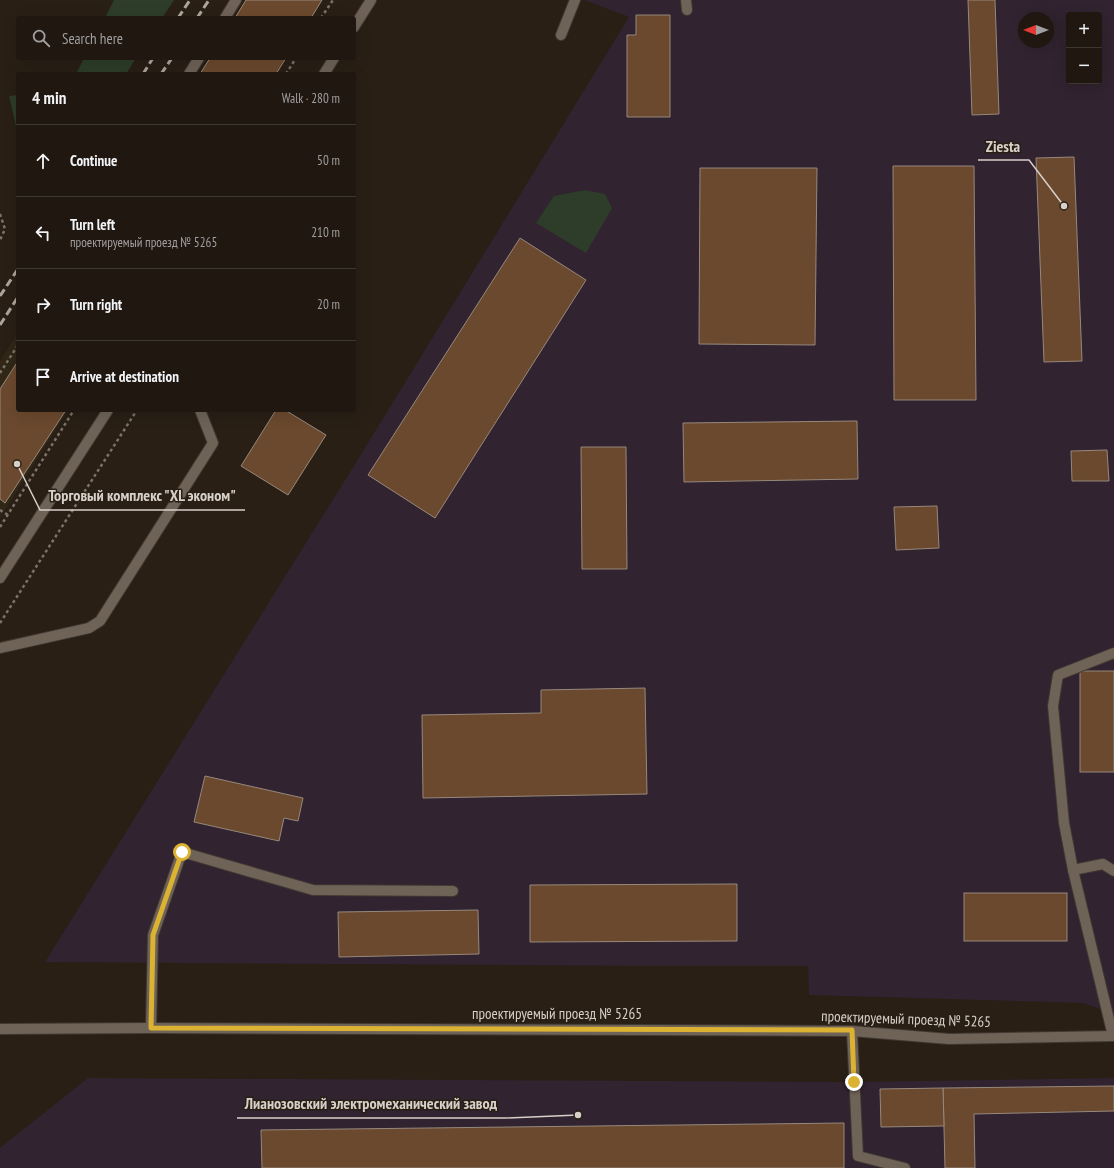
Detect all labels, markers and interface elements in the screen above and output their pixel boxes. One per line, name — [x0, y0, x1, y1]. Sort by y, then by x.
north arrow — [1018, 12, 1054, 48]
map controls — [1066, 12, 1102, 84]
button: + — [1066, 12, 1102, 48]
search box — [16, 16, 356, 60]
icon: search — [30, 27, 52, 49]
text: Search here — [62, 29, 123, 48]
button: − — [1066, 48, 1102, 84]
text: 4 min — [32, 87, 66, 109]
text: Walk · 280 m — [282, 90, 340, 107]
callout: Ziesta — [978, 132, 1029, 160]
text: Ziesta — [986, 136, 1021, 156]
icon: ahead — [32, 150, 54, 172]
text: Continue — [70, 151, 117, 170]
text: 50 m — [317, 152, 340, 169]
text: Turn left — [70, 215, 115, 234]
icon: left — [32, 222, 54, 244]
text: 210 m — [311, 224, 340, 241]
text: проектируемый проезд № 5265 — [70, 234, 217, 251]
icon: right — [32, 294, 54, 316]
text: Turn right — [70, 295, 122, 314]
text: 20 m — [317, 296, 340, 313]
icon: arrive — [32, 366, 54, 388]
text: Arrive at destination — [70, 367, 179, 386]
callout: Торговый комплекс "XL эконом" — [40, 482, 245, 510]
text: Торговый комплекс "XL эконом" — [48, 485, 236, 505]
route start — [173, 843, 191, 861]
street label: проектируемый проезд № 5265 — [472, 1004, 642, 1023]
street label: проектируемый проезд № 5265 — [821, 1006, 991, 1031]
route end — [845, 1073, 863, 1091]
callout: Лианозовский электромеханический завод — [237, 1090, 505, 1118]
text: Лианозовский электромеханический завод — [244, 1093, 498, 1113]

